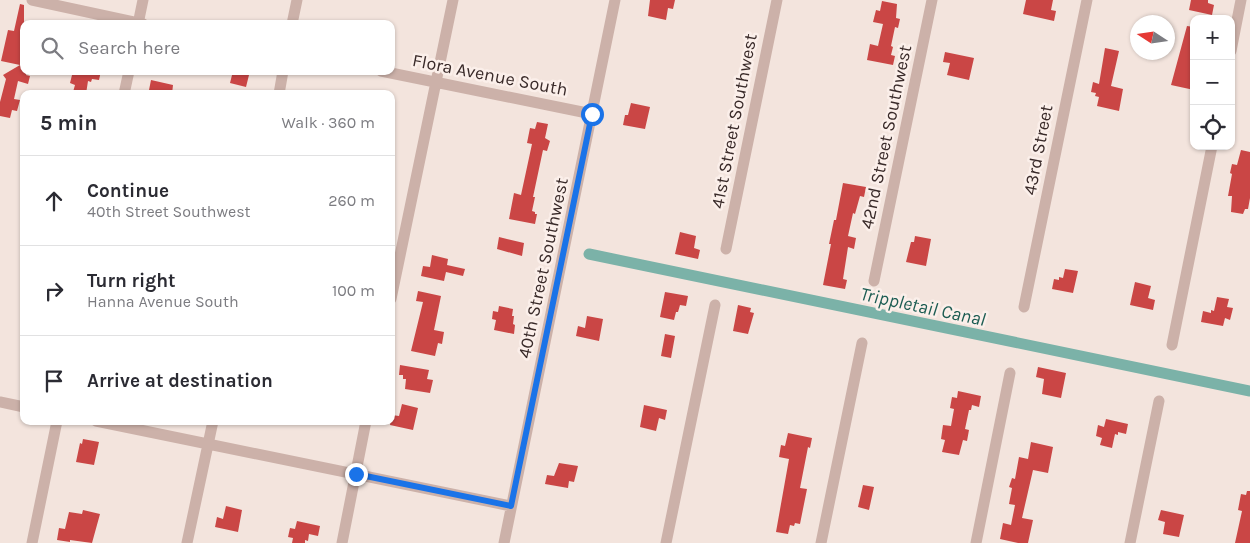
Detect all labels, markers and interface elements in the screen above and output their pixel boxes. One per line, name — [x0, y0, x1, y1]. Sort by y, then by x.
north arrow — [1130, 15, 1175, 60]
map controls — [1190, 15, 1235, 150]
button: + — [1190, 15, 1235, 60]
search box — [20, 20, 395, 75]
street label: 41st Street Southwest — [706, 31, 762, 210]
icon: search — [38, 34, 66, 62]
text: Search here — [78, 37, 180, 59]
street label: 42nd Street Southwest — [856, 43, 916, 231]
street label: Flora Avenue South — [410, 49, 570, 101]
button: − — [1190, 60, 1235, 105]
route start — [581, 103, 604, 126]
street label: 43rd Street — [1018, 103, 1058, 197]
button: locate — [1190, 105, 1235, 150]
text: 5 min — [40, 111, 97, 135]
text: Walk · 360 m — [282, 113, 375, 132]
street label: 40th Street Southwest — [513, 175, 573, 360]
text: Continue — [87, 180, 169, 202]
icon: ahead — [40, 187, 68, 215]
text: 260 m — [328, 191, 375, 210]
text: 40th Street Southwest — [87, 202, 251, 221]
text: Turn right — [87, 270, 176, 292]
icon: right — [40, 277, 68, 305]
text: 100 m — [332, 281, 375, 300]
water label: Trippletail Canal — [858, 283, 988, 331]
text: Hanna Avenue South — [87, 292, 239, 311]
icon: arrive — [40, 367, 68, 395]
text: Arrive at destination — [87, 370, 273, 392]
route end — [345, 463, 368, 486]

